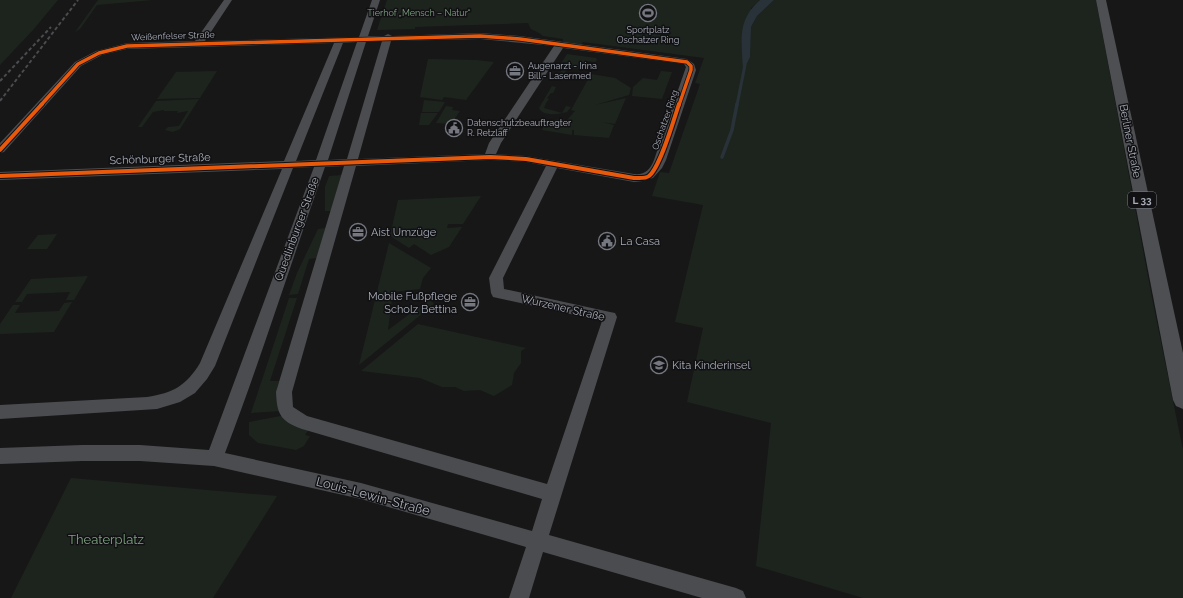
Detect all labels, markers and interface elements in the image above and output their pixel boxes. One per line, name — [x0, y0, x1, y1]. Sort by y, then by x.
sports icon: Sportplatz Oschatzer Ring — [638, 3, 658, 23]
park label: Tierhof „Mensch – Natur“ — [367, 8, 471, 18]
place label: Sportplatz Oschatzer Ring — [617, 25, 679, 45]
street label: Weißenfelser Straße — [131, 30, 216, 42]
office icon: Augenarzt - Irina Bill - Lasermed — [505, 61, 525, 81]
place label: Augenarzt - Irina Bill - Lasermed — [528, 61, 597, 81]
street label: Oschatzer Ring — [650, 89, 680, 151]
street label: Berliner Straße — [1116, 103, 1144, 180]
public building icon: Datenschutzbeauftragter R. Retzlaff — [444, 118, 464, 138]
place label: Datenschutzbeauftragter R. Retzlaff — [467, 118, 572, 138]
street label: Schönburger Straße — [109, 151, 211, 167]
street label: Quedlinburger Straße — [272, 175, 322, 283]
road number: L 33 — [1128, 192, 1156, 208]
office icon: Aist Umzüge — [348, 222, 368, 242]
place label: Aist Umzüge — [371, 226, 437, 239]
public building icon: La Casa — [597, 231, 617, 251]
place label: La Casa — [620, 235, 660, 248]
place label: Mobile Fußpflege Scholz Bettina — [368, 290, 458, 316]
office icon: Mobile Fußpflege Scholz Bettina — [460, 292, 480, 312]
street label: Wurzener Straße — [520, 292, 606, 324]
school or university icon: Kita Kinderinsel — [649, 355, 669, 375]
place label: Kita Kinderinsel — [672, 359, 751, 372]
street label: Louis-Lewin-Straße — [314, 474, 432, 519]
park label: Theaterplatz — [68, 532, 144, 547]

